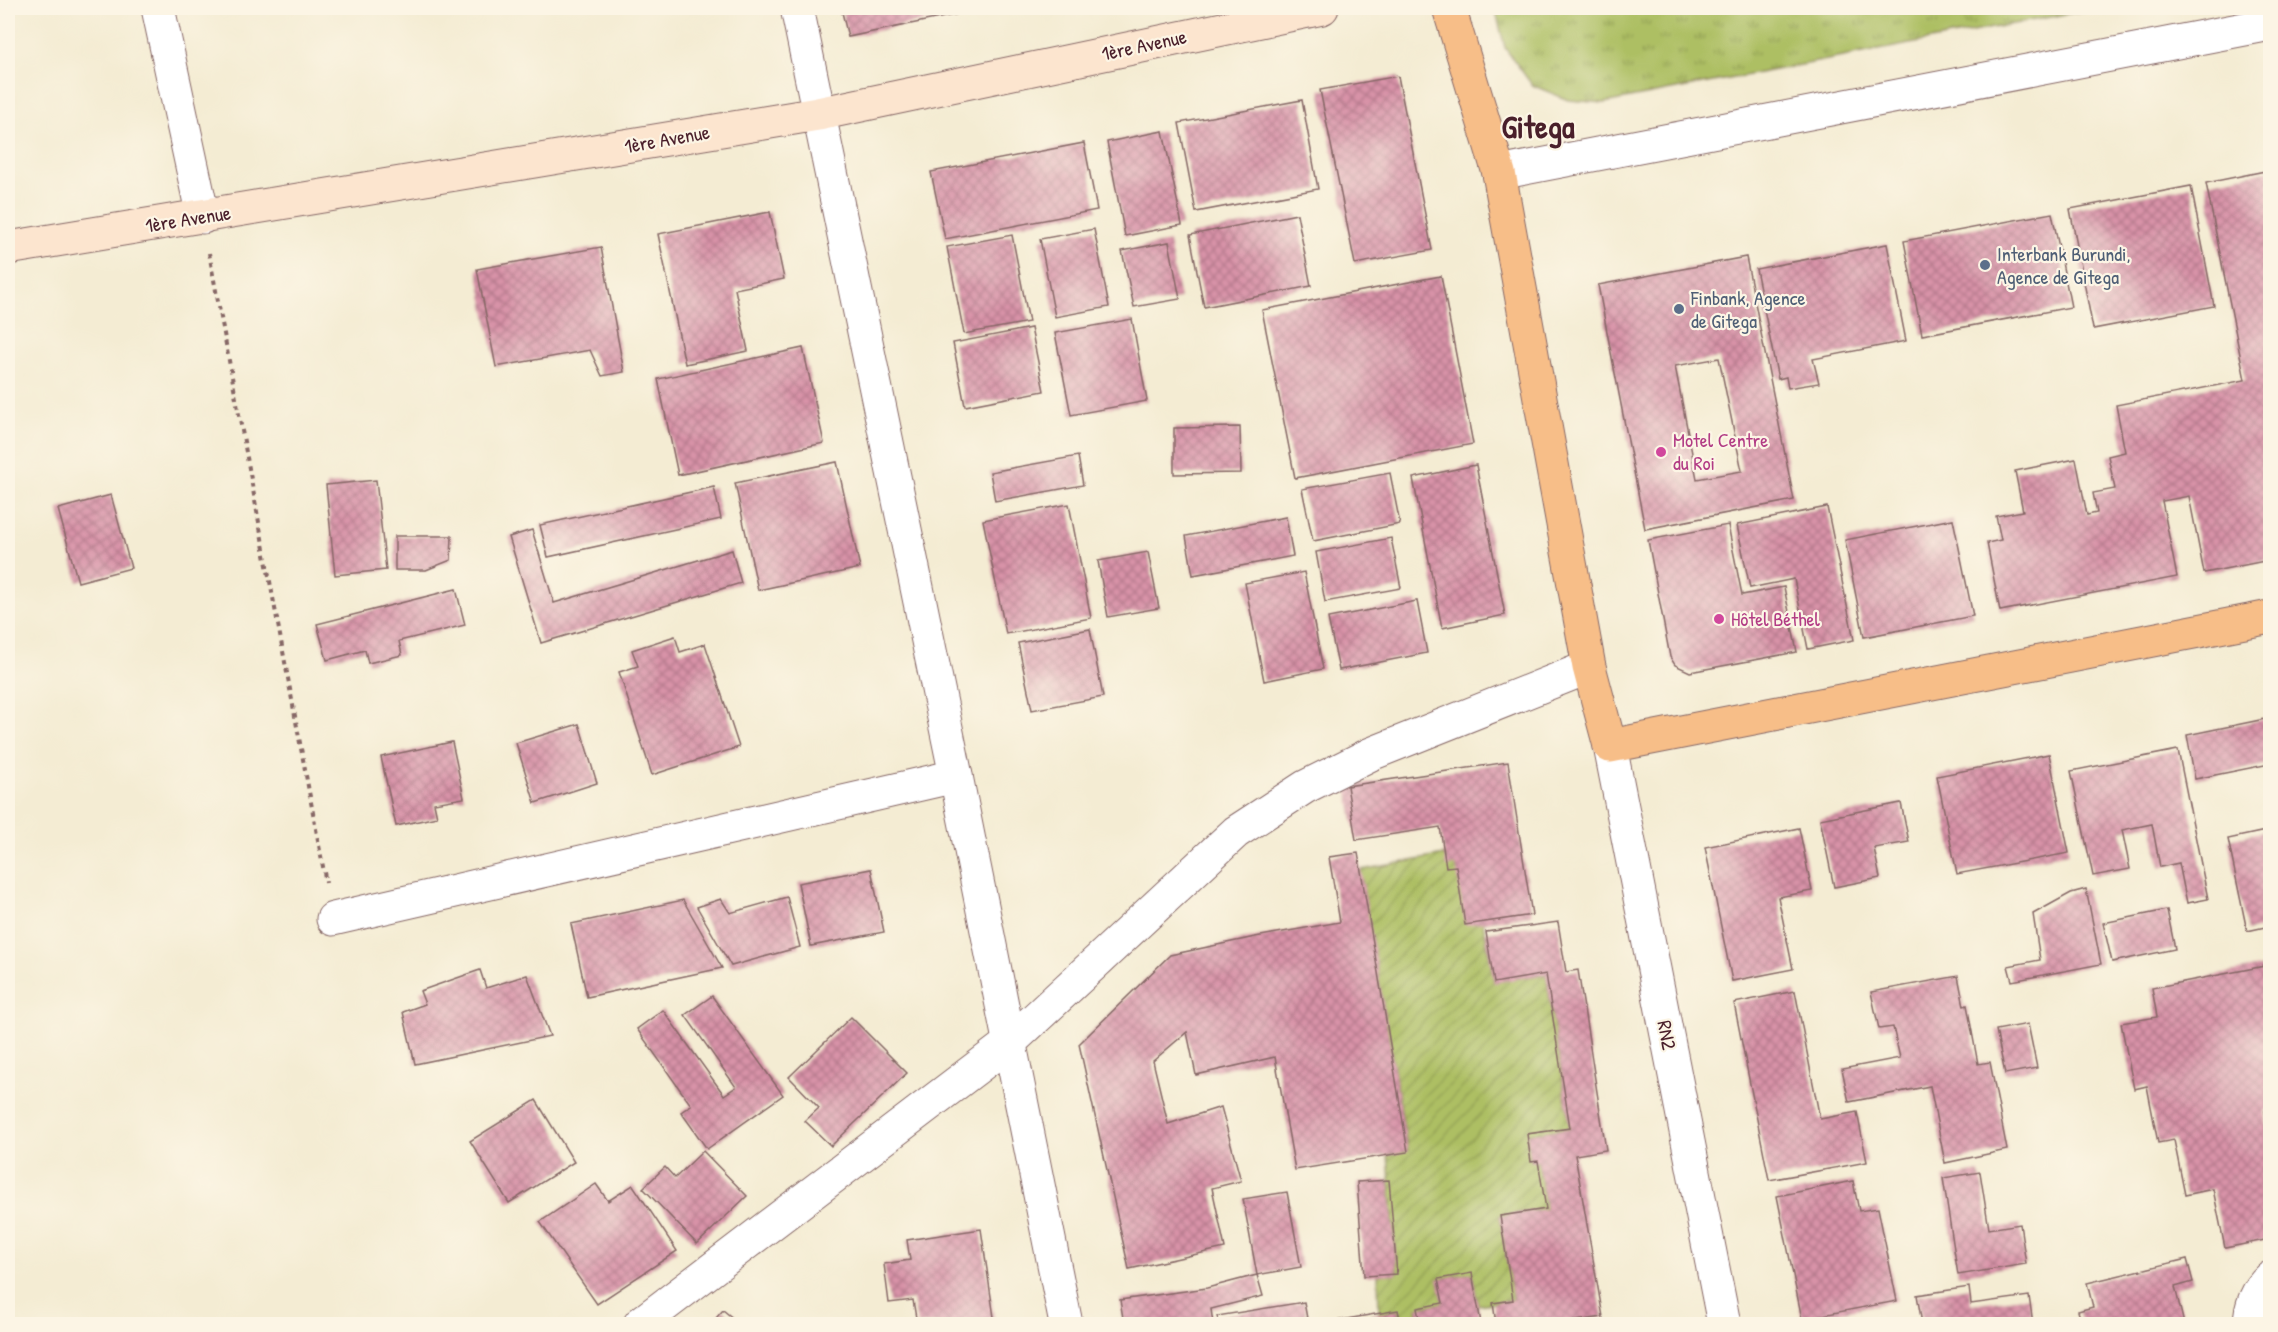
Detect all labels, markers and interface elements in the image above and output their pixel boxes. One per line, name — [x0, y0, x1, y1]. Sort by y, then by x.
street label: 1ère Avenue — [1099, 22, 1189, 67]
district label: Gitega — [1501, 105, 1575, 149]
street label: 1ère Avenue — [622, 118, 712, 159]
street label: 1ère Avenue — [143, 198, 233, 239]
place label: Interbank Burundi, Agence de Gitega — [1997, 240, 2131, 290]
marker: Interbank Burundi, Agence de Gitega — [1978, 258, 1992, 272]
place label: Finbank, Agence de Gitega — [1690, 284, 1805, 334]
marker: Finbank, Agence de Gitega — [1672, 302, 1686, 316]
place label: Motel Centre du Roi — [1673, 426, 1768, 476]
marker: Motel Centre du Roi — [1654, 445, 1668, 459]
place label: Hôtel Béthel — [1731, 605, 1821, 632]
marker: Hôtel Béthel — [1712, 612, 1726, 626]
street label: RN2 — [1651, 1018, 1684, 1052]

